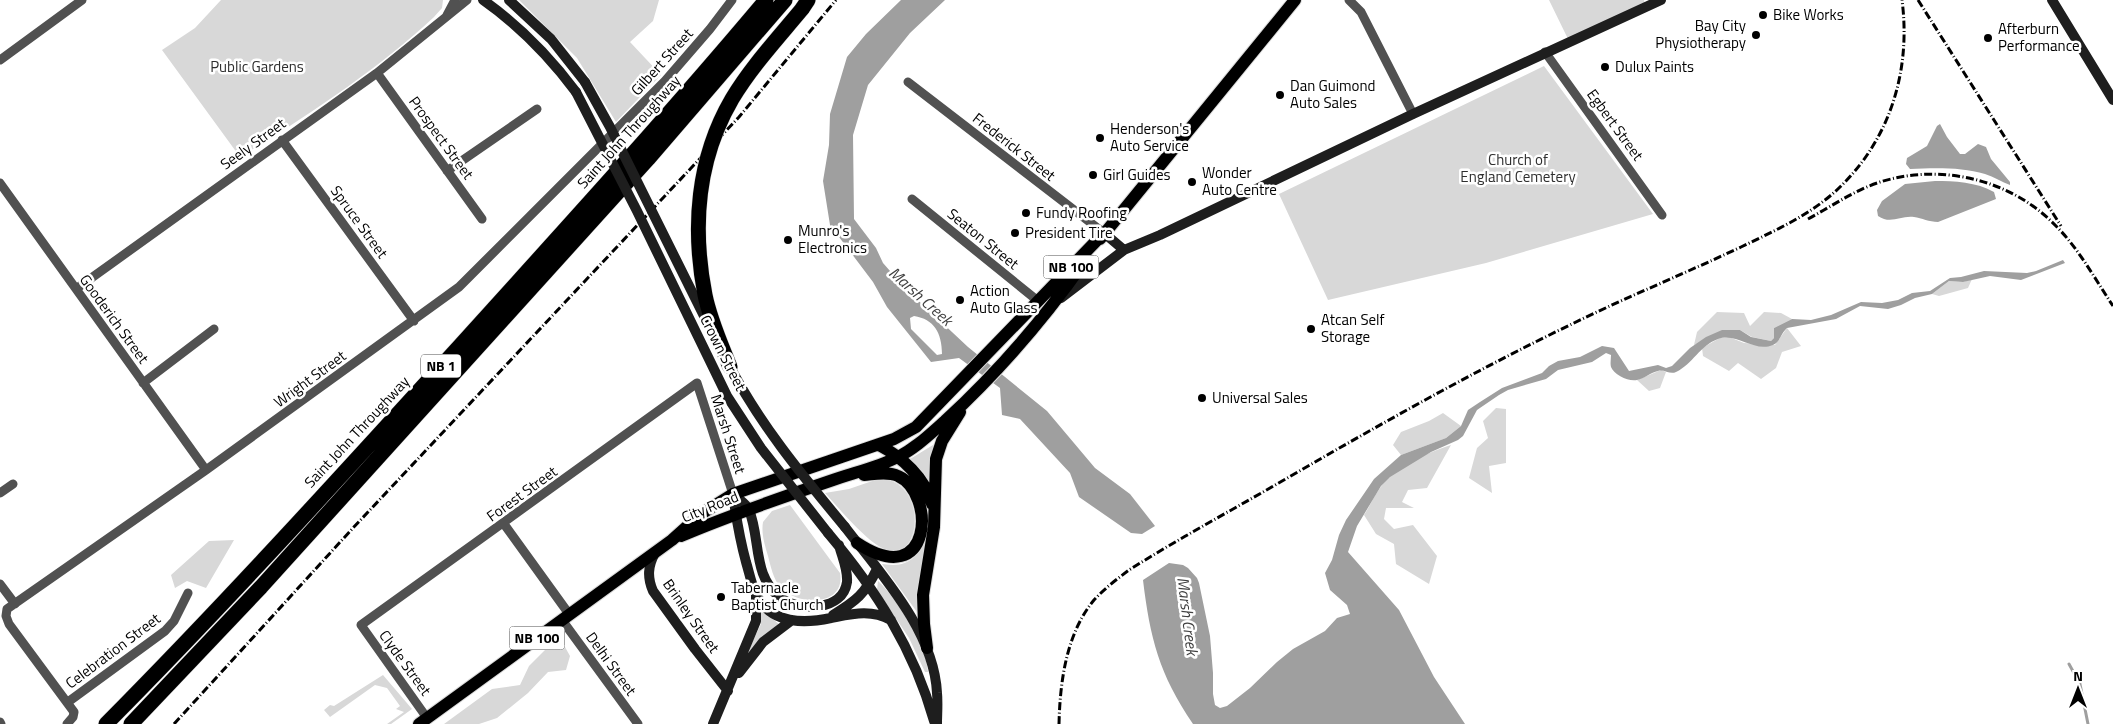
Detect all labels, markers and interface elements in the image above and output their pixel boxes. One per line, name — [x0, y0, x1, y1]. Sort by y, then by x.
place label: Bike Works — [1773, 3, 1844, 26]
marker: Bike Works — [1757, 9, 1769, 21]
place label: Bay City Physiotherapy — [1655, 14, 1746, 54]
place label: Afterburn Performance — [1998, 17, 2080, 57]
street label: Gilbert Street — [625, 22, 699, 101]
marker: Bay City Physiotherapy — [1750, 29, 1762, 41]
marker: Afterburn Performance — [1982, 32, 1994, 44]
park label: Public Gardens — [210, 55, 304, 78]
place label: Dulux Paints — [1615, 55, 1694, 78]
marker: Dulux Paints — [1599, 61, 1611, 73]
street label: Saint John Throughway — [571, 70, 686, 193]
place label: Dan Guimond Auto Sales — [1290, 74, 1376, 114]
street label: Egbert Street — [1582, 84, 1650, 166]
marker: Dan Guimond Auto Sales — [1274, 89, 1286, 101]
street label: Prospect Street — [403, 91, 480, 185]
street label: Frederick Street — [968, 107, 1061, 187]
street label: Seely Street — [215, 112, 291, 175]
place label: Henderson's Auto Service — [1110, 117, 1189, 157]
marker: Henderson's Auto Service — [1094, 132, 1106, 144]
park label: Church of England Cemetery — [1460, 148, 1576, 188]
place label: Wonder Auto Centre — [1202, 161, 1277, 201]
place label: Girl Guides — [1103, 163, 1170, 186]
marker: Girl Guides — [1087, 169, 1099, 181]
marker: Wonder Auto Centre — [1186, 176, 1198, 188]
street label: Spruce Street — [325, 180, 394, 264]
place label: Fundy Roofing — [1036, 201, 1127, 224]
street label: Seaton Street — [942, 202, 1025, 275]
marker: Fundy Roofing — [1020, 207, 1032, 219]
place label: Munro's Electronics — [798, 219, 867, 259]
place label: President Tire — [1025, 221, 1113, 244]
marker: President Tire — [1009, 227, 1021, 239]
marker: Munro's Electronics — [782, 234, 794, 246]
road number: NB 100 — [1044, 256, 1098, 278]
water label: Marsh Creek — [884, 261, 960, 332]
street label: Gooderich Street — [74, 269, 155, 369]
place label: Action Auto Glass — [970, 279, 1038, 319]
marker: Action Auto Glass — [954, 294, 966, 306]
place label: Atcan Self Storage — [1321, 308, 1385, 348]
street label: Crown Street — [694, 311, 753, 395]
marker: Atcan Self Storage — [1305, 323, 1317, 335]
street label: Wright Street — [269, 344, 351, 413]
road number: NB 1 — [421, 354, 461, 378]
street label: Saint John Throughway — [299, 371, 415, 493]
place label: Universal Sales — [1212, 386, 1308, 409]
street label: Marsh Street — [705, 391, 752, 477]
marker: Universal Sales — [1196, 392, 1208, 404]
street label: Forest Street — [482, 460, 562, 527]
street label: City Road — [678, 485, 742, 528]
street label: Brinley Street — [657, 574, 726, 658]
place label: Tabernacle Baptist Church — [731, 576, 824, 616]
water label: Marsh Creek — [1171, 576, 1205, 658]
marker: Tabernacle Baptist Church — [715, 591, 727, 603]
street label: Celebration Street — [60, 607, 166, 694]
street label: Clyde Street — [374, 625, 438, 701]
road number: NB 100 — [510, 626, 564, 650]
street label: Delhi Street — [580, 627, 643, 701]
north arrow — [2053, 664, 2103, 714]
text: N — [2073, 665, 2083, 686]

